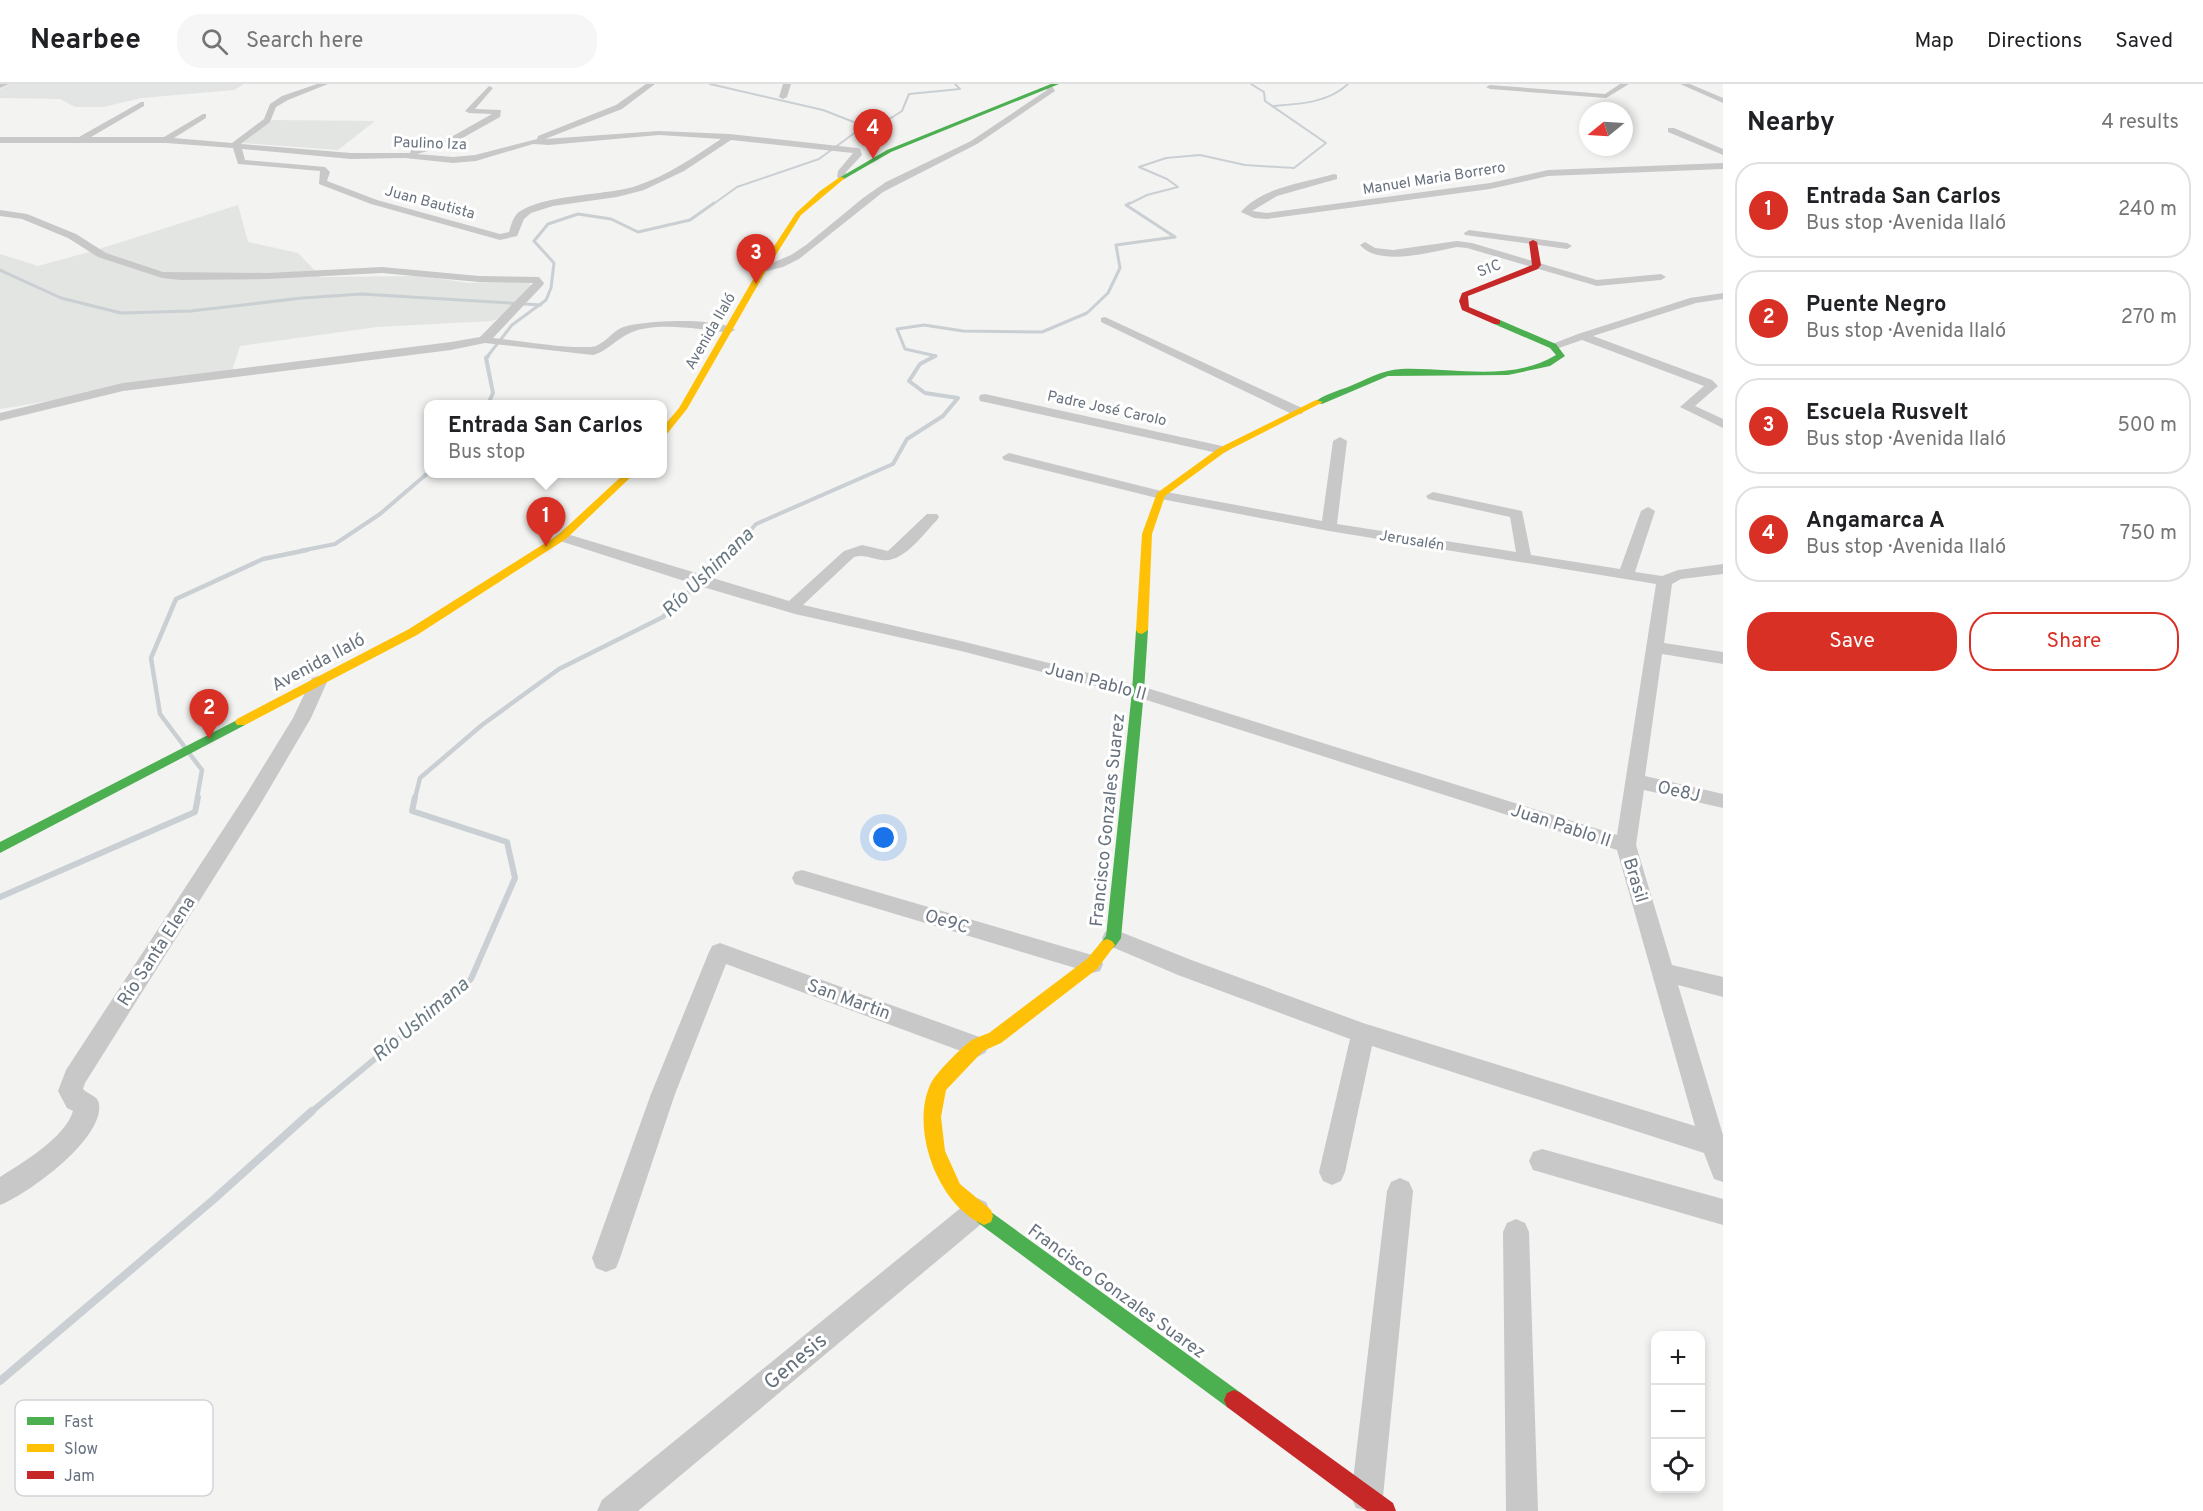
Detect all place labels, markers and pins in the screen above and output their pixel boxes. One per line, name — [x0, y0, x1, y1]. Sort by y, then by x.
pin: 4 — [854, 110, 892, 159]
pin: 3 — [736, 234, 776, 284]
pin: 1 — [526, 498, 566, 547]
pin: 2 — [190, 690, 228, 739]

